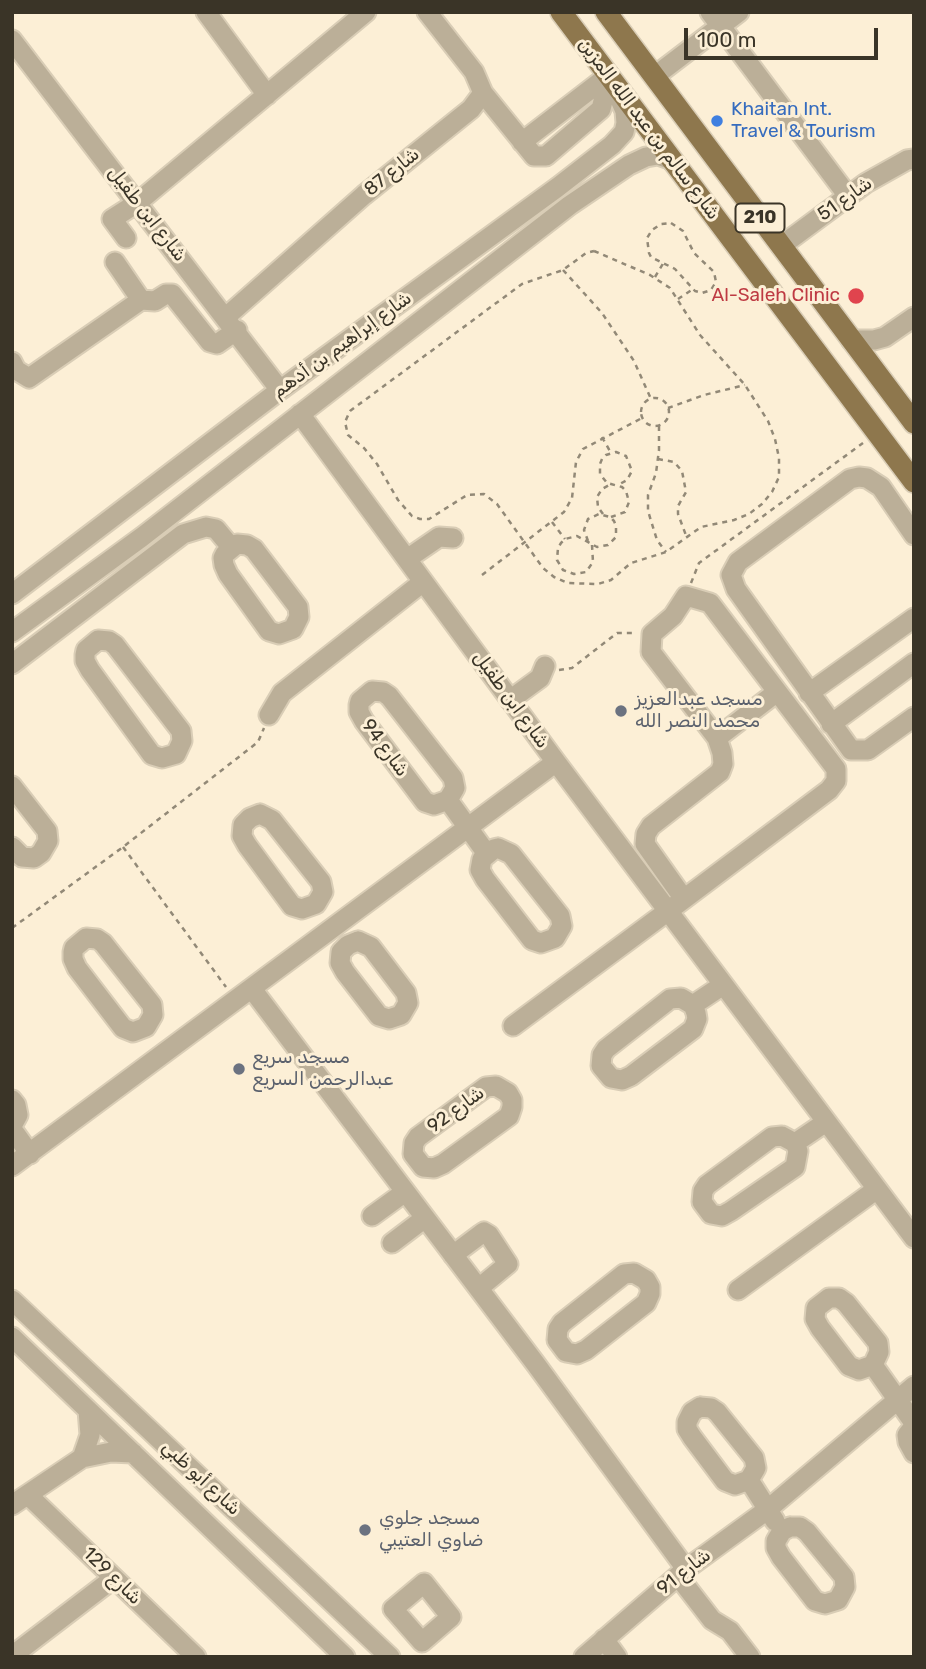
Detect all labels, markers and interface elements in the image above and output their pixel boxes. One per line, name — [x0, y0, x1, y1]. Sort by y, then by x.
scale bar — [688, 14, 882, 58]
text: 100 m — [697, 27, 756, 52]
street label: شارع سالم بن عبد الله المزين — [573, 34, 725, 224]
place label: Khaitan Int. Travel & Tourism — [731, 99, 876, 143]
marker: Khaitan Int. Travel & Tourism — [709, 113, 725, 129]
street label: شارع 87 — [360, 143, 424, 201]
street label: شارع ابن طفيل — [103, 162, 191, 266]
street label: 51 شارع — [813, 172, 877, 226]
road number: 210 — [736, 204, 784, 232]
place label: Al-Saleh Clinic — [712, 285, 840, 307]
marker: Al-Saleh Clinic — [846, 286, 866, 306]
street label: شارع إبراهيم بن أدهم — [268, 287, 416, 403]
street label: شارع ابن طفيل — [468, 647, 554, 753]
place label: مسجد عبدالعزيز محمد النصر الله — [635, 689, 763, 733]
marker: مسجد عبدالعزيز محمد النصر الله — [613, 703, 629, 719]
street label: شارع 94 — [357, 715, 413, 781]
place label: مسجد سريع عبدالرحمن السريع — [253, 1047, 393, 1091]
marker: مسجد سريع عبدالرحمن السريع — [231, 1061, 247, 1077]
street label: شارع 92 — [423, 1082, 489, 1138]
street label: شارع أبو ظبي — [157, 1436, 245, 1520]
place label: مسجد جلوي ضاوي العتيبي — [379, 1508, 483, 1552]
marker: مسجد جلوي ضاوي العتيبي — [357, 1522, 373, 1538]
street label: شارع 129 — [78, 1542, 146, 1610]
street label: شارع 91 — [653, 1544, 715, 1600]

